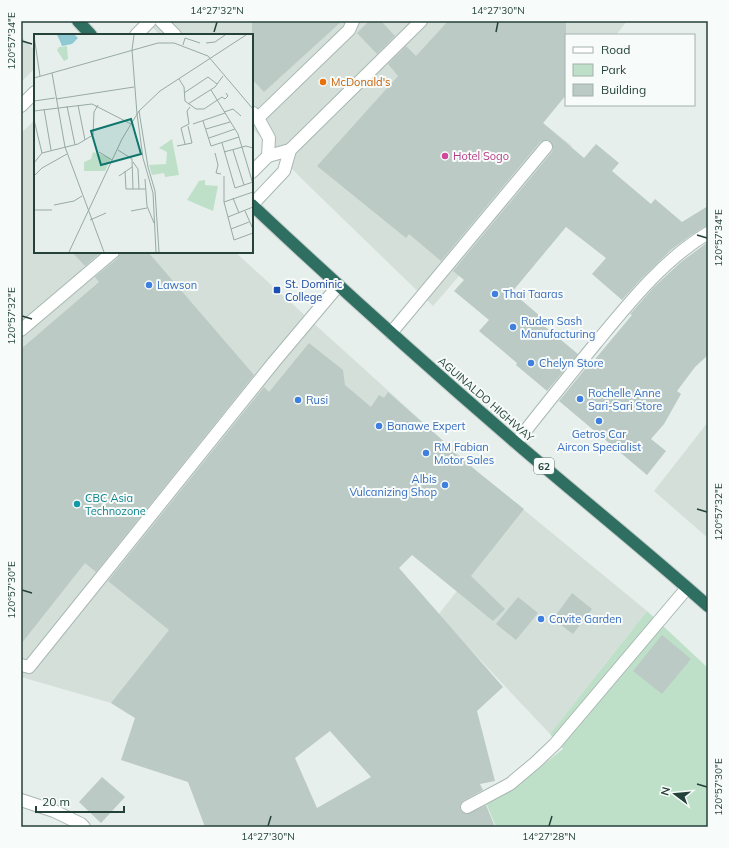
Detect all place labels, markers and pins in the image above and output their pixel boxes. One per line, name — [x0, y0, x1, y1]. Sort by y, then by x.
place label: McDonald's — [331, 75, 391, 89]
marker: McDonald's — [318, 77, 328, 87]
place label: Hotel Sogo — [453, 149, 509, 163]
marker: Hotel Sogo — [440, 151, 450, 161]
place label: St. Dominic College — [285, 277, 343, 304]
place label: Lawson — [157, 278, 197, 292]
marker: Lawson — [144, 280, 154, 290]
marker: St. Dominic College — [272, 285, 282, 295]
place label: Thai Taaras — [503, 287, 563, 301]
marker: Thai Taaras — [490, 289, 500, 299]
place label: Ruden Sash Manufacturing — [521, 314, 595, 341]
marker: Ruden Sash Manufacturing — [508, 322, 518, 332]
place label: Chelyn Store — [539, 356, 604, 370]
marker: Chelyn Store — [526, 358, 536, 368]
place label: Rochelle Anne Sari-Sari Store — [588, 386, 662, 413]
place label: Rusi — [306, 393, 328, 407]
marker: Rochelle Anne Sari-Sari Store — [575, 394, 585, 404]
marker: Rusi — [293, 395, 303, 405]
marker: Getros Car Aircon Specialist — [594, 416, 604, 426]
place label: Banawe Expert — [387, 419, 466, 433]
marker: Banawe Expert — [374, 421, 384, 431]
place label: Getros Car Aircon Specialist — [557, 427, 641, 454]
place label: RM Fabian Motor Sales — [434, 440, 494, 467]
marker: RM Fabian Motor Sales — [421, 448, 431, 458]
place label: Albis Vulcanizing Shop — [349, 472, 437, 499]
marker: Albis Vulcanizing Shop — [440, 480, 450, 490]
place label: CBC Asia Technozone — [85, 491, 146, 518]
marker: CBC Asia Technozone — [72, 499, 82, 509]
place label: Cavite Garden — [549, 612, 622, 626]
marker: Cavite Garden — [536, 614, 546, 624]

